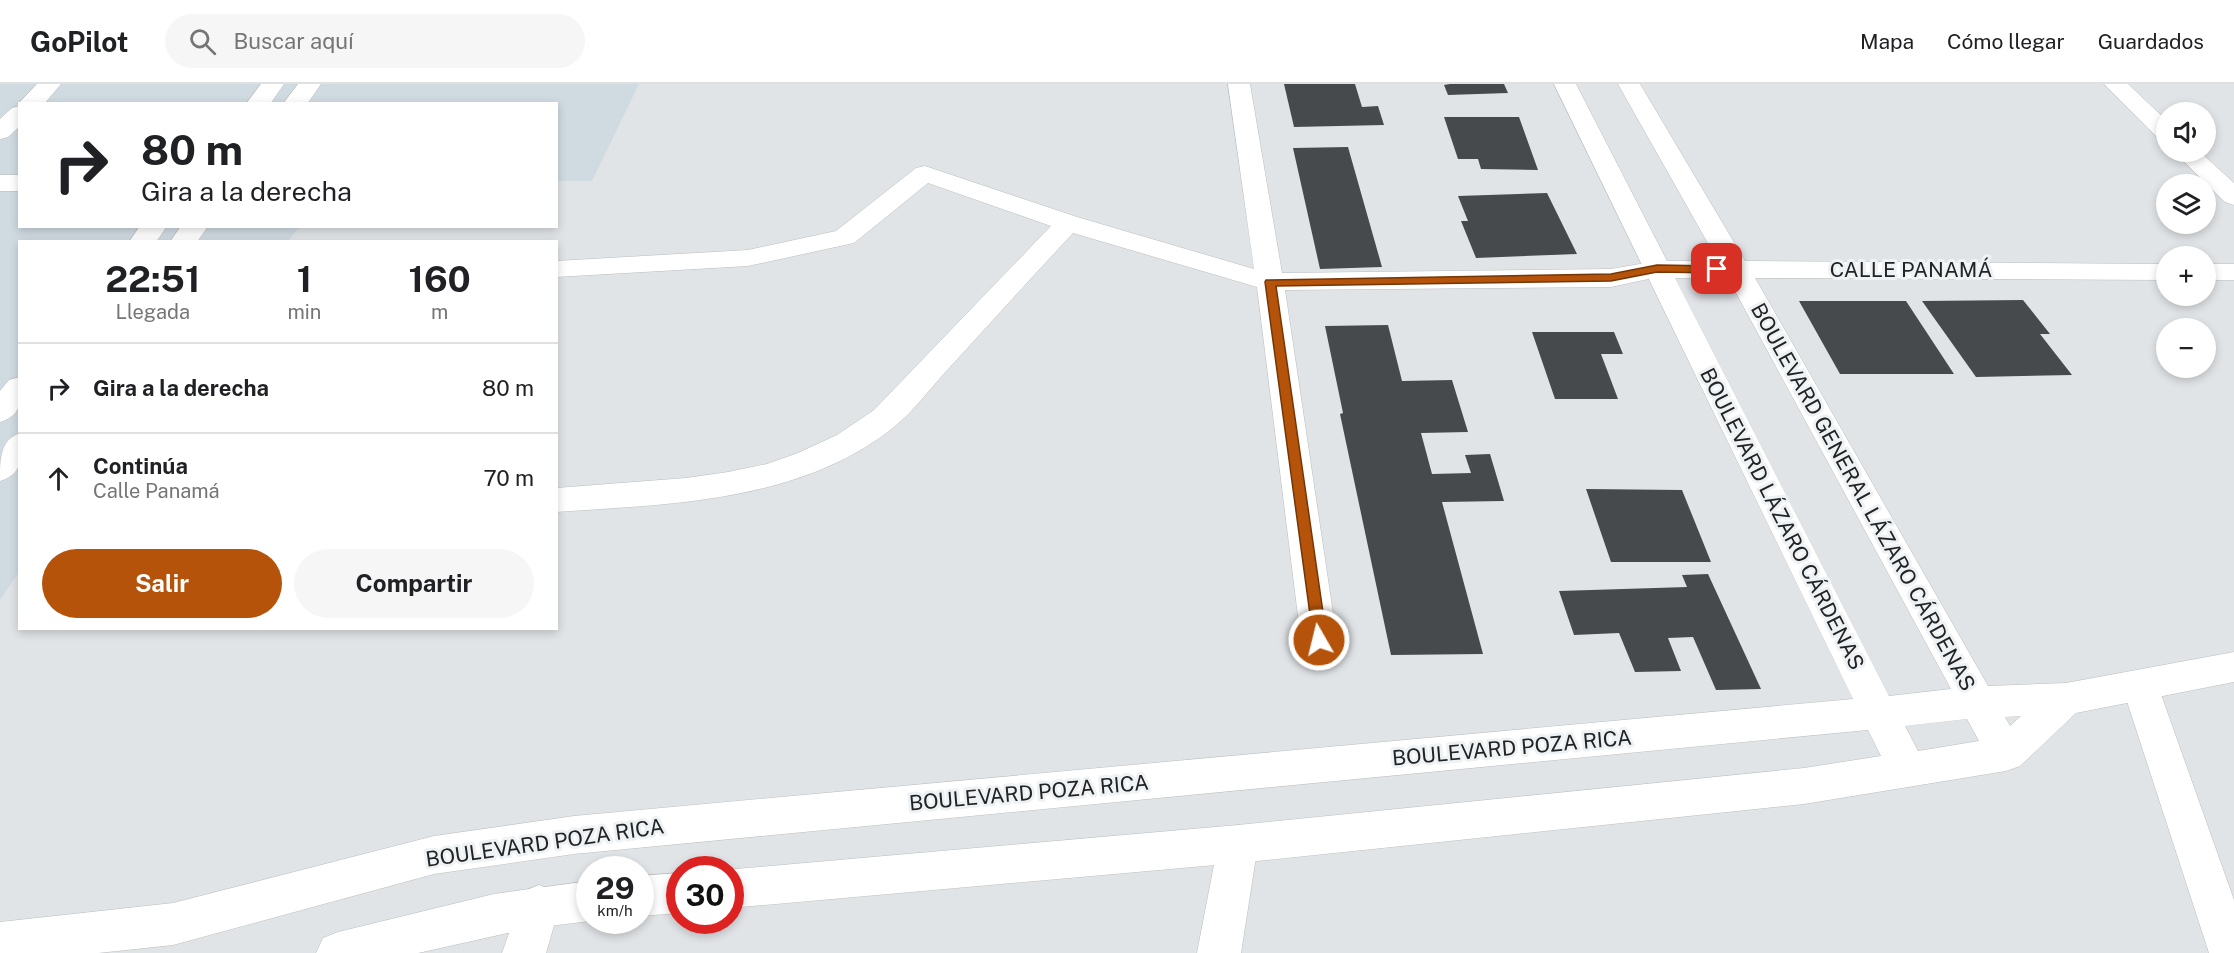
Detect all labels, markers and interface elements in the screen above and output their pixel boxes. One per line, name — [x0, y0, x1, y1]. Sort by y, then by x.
search box — [165, 14, 585, 68]
text: GoPilot — [30, 25, 129, 58]
icon: search — [186, 25, 219, 58]
text: Buscar aquí — [234, 28, 354, 54]
text: Mapa — [1860, 29, 1914, 54]
text: Cómo llegar — [1947, 29, 2065, 54]
text: Guardados — [2098, 29, 2204, 54]
map controls — [2156, 102, 2216, 378]
button: sound — [2156, 102, 2216, 162]
text: 80 m — [141, 125, 243, 174]
icon: right — [42, 126, 120, 204]
button: layers — [2156, 174, 2216, 234]
text: Gira a la derecha — [141, 175, 352, 207]
pin — [1691, 243, 1742, 294]
button: + — [2156, 246, 2216, 306]
icon: arrive — [1700, 252, 1733, 285]
street label: CALLE PANAMÁ — [1830, 257, 1992, 282]
text: 22:51 — [105, 258, 200, 300]
text: 1 — [297, 258, 312, 300]
text: 160 — [409, 258, 471, 300]
street label: BOULEVARD GENERAL LÁZARO CÁRDENAS — [1746, 299, 1981, 695]
text: Llegada — [115, 300, 190, 324]
text: min — [287, 300, 321, 324]
text: m — [431, 300, 448, 324]
button: − — [2156, 318, 2216, 378]
street label: BOULEVARD LÁZARO CÁRDENAS — [1695, 364, 1870, 674]
icon: right — [42, 372, 75, 405]
text: Gira a la derecha — [93, 375, 269, 401]
text: 80 m — [482, 375, 534, 401]
text: Continúa — [93, 453, 188, 479]
icon: ahead — [42, 462, 75, 495]
text: 70 m — [483, 465, 534, 491]
text: Calle Panamá — [93, 479, 220, 503]
button: Salir — [42, 549, 282, 618]
button: Compartir — [294, 549, 534, 618]
position arrow — [1287, 608, 1351, 672]
street label: BOULEVARD POZA RICA — [1391, 725, 1633, 770]
street label: BOULEVARD POZA RICA — [908, 770, 1150, 815]
street label: BOULEVARD POZA RICA — [424, 813, 666, 872]
speed limit sign: 30 — [666, 856, 744, 934]
text: 29 — [596, 870, 634, 906]
text: km/h — [597, 902, 633, 919]

